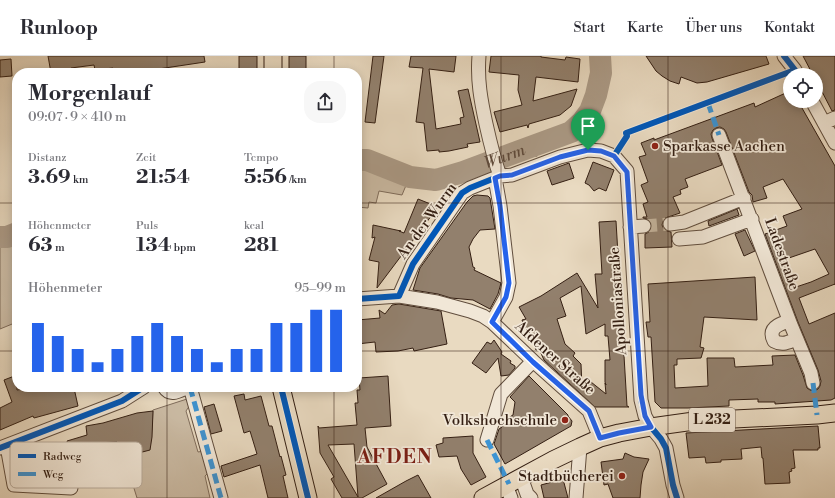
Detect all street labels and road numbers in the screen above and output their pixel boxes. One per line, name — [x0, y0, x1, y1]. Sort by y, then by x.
street label: An der Wurm — [392, 179, 461, 264]
street label: Ladestraße — [760, 215, 804, 293]
street label: Apolloniastraße — [605, 246, 631, 357]
street label: Afdener Straße — [510, 316, 599, 399]
road number: L 232 — [689, 408, 735, 432]

